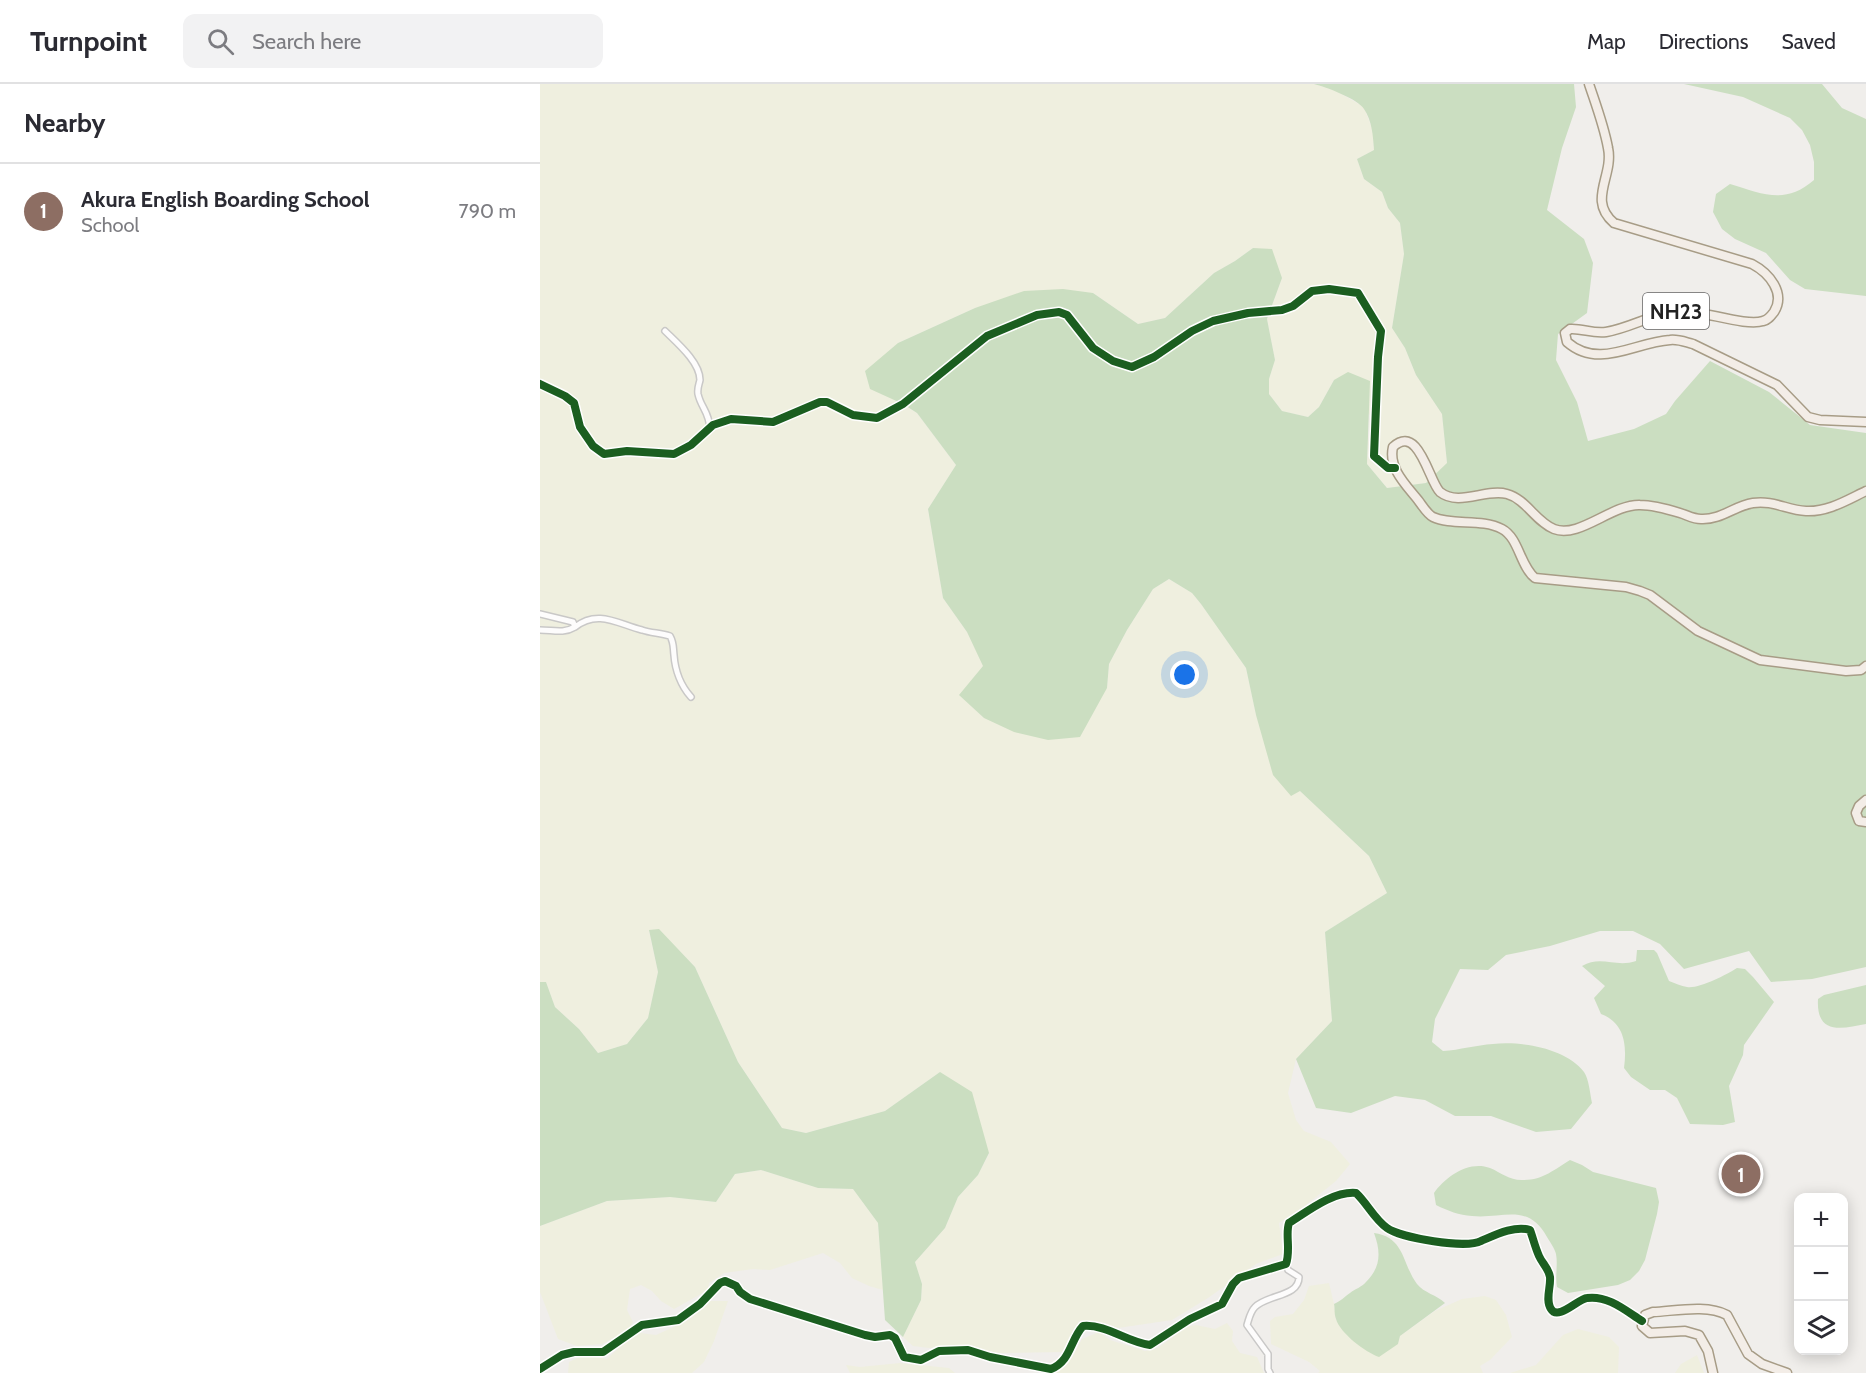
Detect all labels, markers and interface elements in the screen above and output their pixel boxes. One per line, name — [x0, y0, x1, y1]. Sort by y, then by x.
search box — [183, 14, 603, 68]
text: Turnpoint — [30, 24, 147, 58]
icon: search — [204, 25, 237, 58]
text: Search here — [252, 28, 361, 55]
text: Map — [1587, 29, 1626, 54]
text: Directions — [1659, 29, 1748, 54]
text: Saved — [1781, 29, 1836, 54]
text: Nearby — [24, 107, 105, 139]
text: Akura English Boarding School — [81, 186, 370, 213]
text: 1 — [40, 199, 47, 223]
text: 790 m — [459, 199, 516, 223]
text: School — [81, 213, 139, 237]
road number: NH23 — [1643, 293, 1709, 329]
your location — [1170, 660, 1199, 689]
pin: 1 — [1722, 1152, 1760, 1196]
map controls — [1794, 1193, 1848, 1355]
button: + — [1794, 1193, 1848, 1247]
button: − — [1794, 1247, 1848, 1301]
button: layers — [1794, 1301, 1848, 1355]

